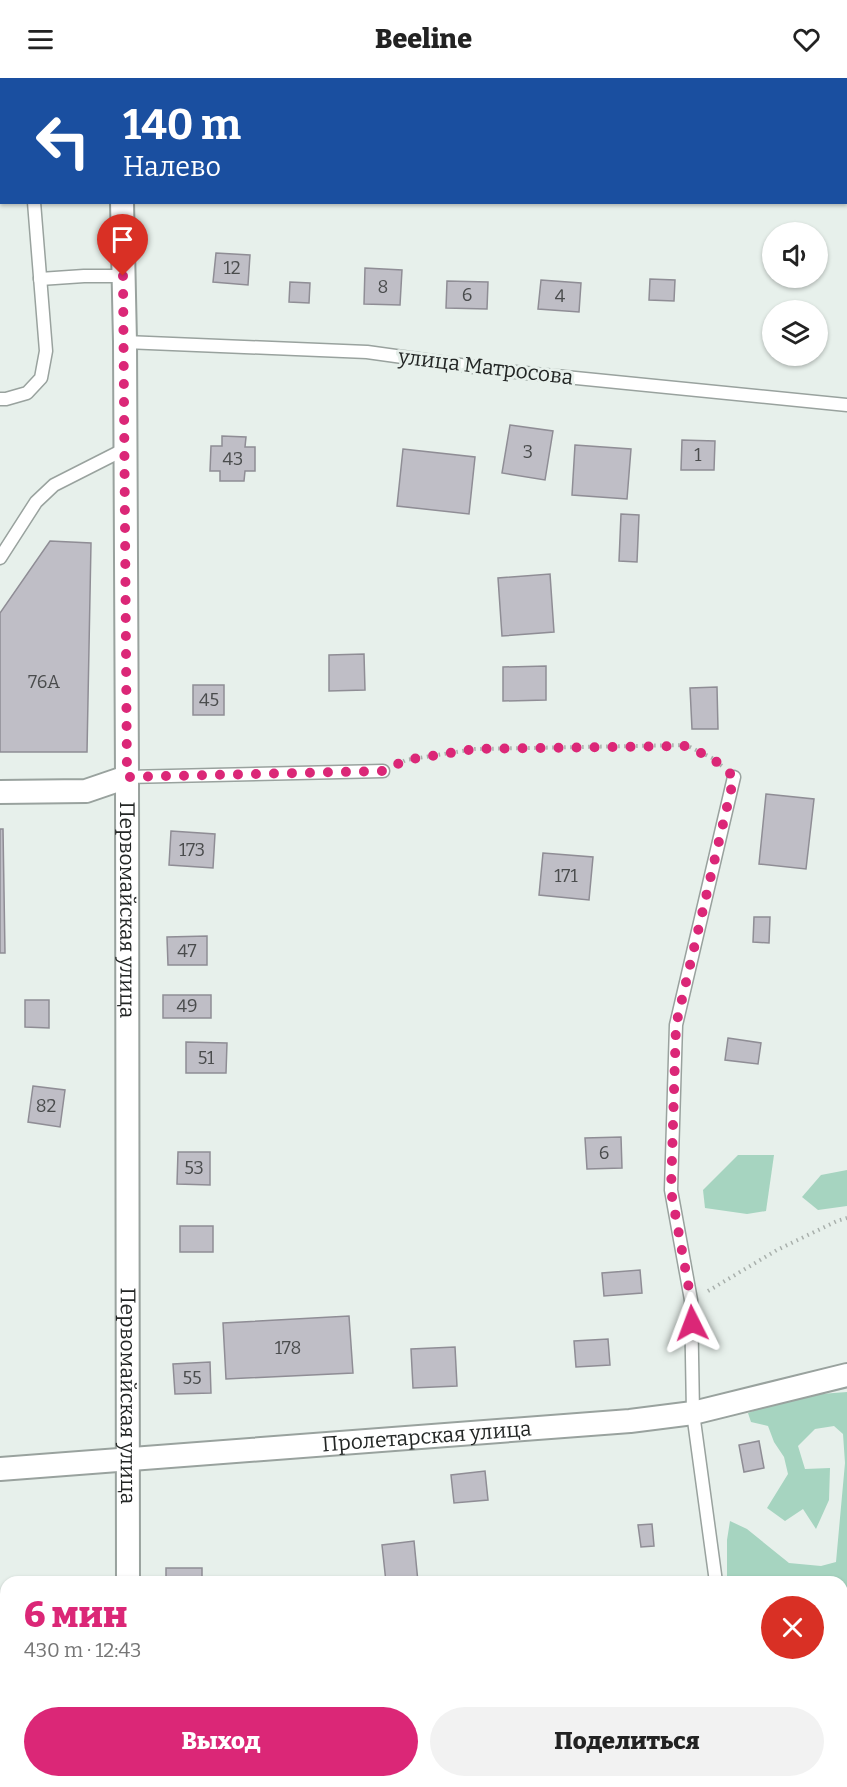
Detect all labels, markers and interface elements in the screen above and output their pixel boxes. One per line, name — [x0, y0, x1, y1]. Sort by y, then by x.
icon: menu — [24, 23, 57, 56]
text: Beeline — [375, 23, 472, 55]
icon: heart — [790, 23, 823, 56]
text: 140 m — [123, 100, 241, 150]
icon: left — [24, 102, 102, 180]
text: Налево — [123, 151, 221, 183]
pin — [97, 214, 148, 276]
map controls — [762, 222, 828, 366]
button: sound — [762, 222, 828, 288]
icon: arrive — [106, 223, 139, 256]
house number: 12 — [223, 257, 241, 279]
house number: 8 — [378, 276, 388, 298]
house number: 6 — [462, 284, 472, 306]
house number: 4 — [555, 285, 566, 307]
button: layers — [762, 300, 828, 366]
street label: улица Матросова — [396, 343, 575, 391]
house number: 3 — [523, 441, 533, 463]
house number: 1 — [694, 444, 702, 466]
house number: 43 — [223, 448, 243, 470]
house number: 76А — [28, 671, 60, 693]
house number: 45 — [199, 689, 219, 711]
street label: Первомайская улица — [114, 802, 140, 1019]
house number: 173 — [179, 839, 205, 861]
house number: 171 — [554, 865, 578, 887]
house number: 47 — [177, 940, 197, 962]
house number: 49 — [176, 995, 198, 1017]
house number: 51 — [198, 1047, 215, 1069]
house number: 82 — [36, 1095, 56, 1117]
house number: 6 — [599, 1142, 609, 1164]
house number: 53 — [184, 1157, 204, 1179]
street label: Первомайская улица — [115, 1288, 141, 1505]
position arrow — [660, 1291, 724, 1355]
house number: 178 — [275, 1337, 301, 1359]
house number: 55 — [182, 1367, 202, 1389]
street label: Пролетарская улица — [321, 1415, 533, 1457]
text: 6 мин — [24, 1593, 127, 1637]
button: close — [761, 1596, 824, 1659]
text: 430 m · 12:43 — [24, 1638, 142, 1662]
button: Выход — [24, 1707, 418, 1776]
button: Поделиться — [430, 1707, 824, 1776]

